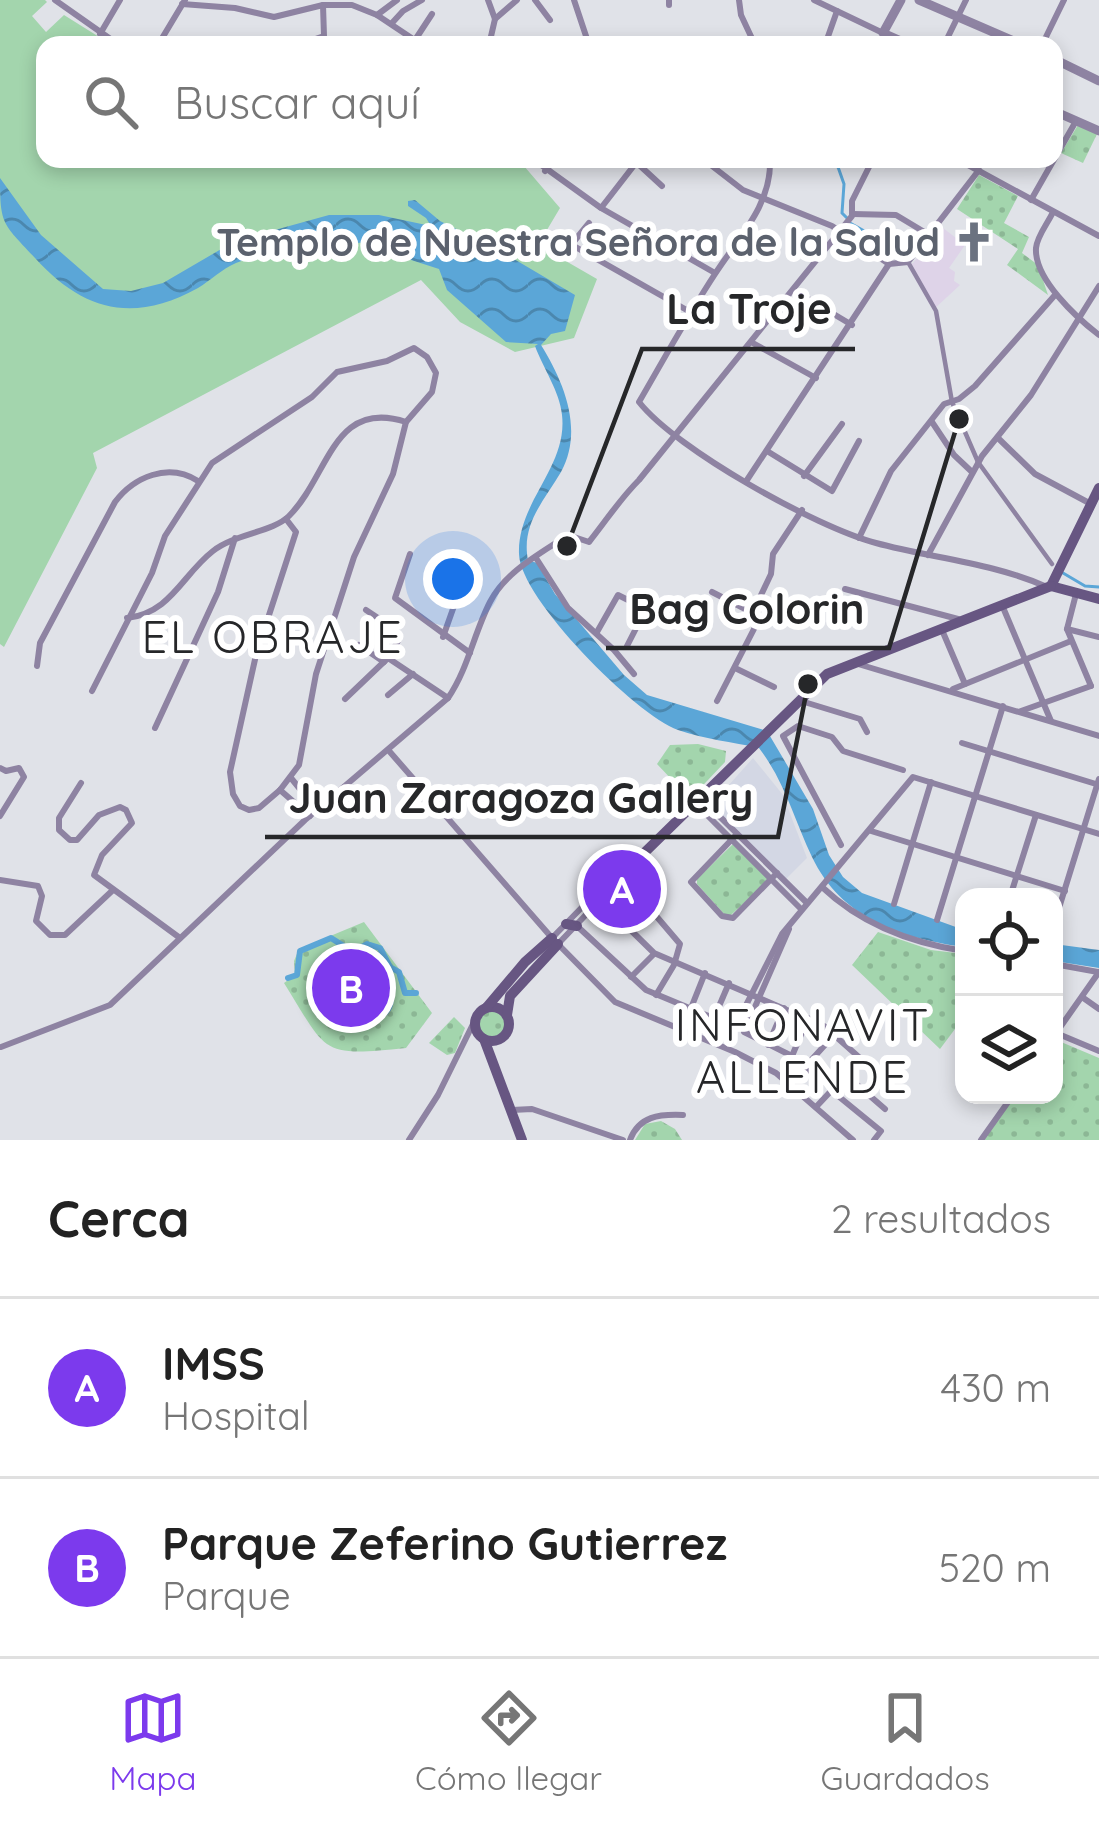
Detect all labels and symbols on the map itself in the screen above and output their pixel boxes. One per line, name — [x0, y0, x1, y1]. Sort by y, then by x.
place label: Templo de Nuestra Señora de la Salud — [216, 217, 940, 266]
church icon: Templo de Nuestra Señora de la Salud — [951, 219, 997, 265]
callout: La Troje — [642, 271, 855, 349]
text: La Troje — [666, 282, 832, 335]
your location — [423, 549, 483, 609]
callout: Bag Colorin — [606, 570, 889, 648]
text: Bag Colorin — [629, 582, 865, 635]
district label: EL OBRAJE — [141, 608, 405, 664]
callout: Juan Zaragoza Gallery — [265, 759, 778, 837]
text: Juan Zaragoza Gallery — [288, 771, 754, 824]
pin: A — [583, 844, 661, 934]
pin: B — [312, 943, 390, 1033]
district label: INFONAVIT ALLENDE — [675, 996, 931, 1104]

